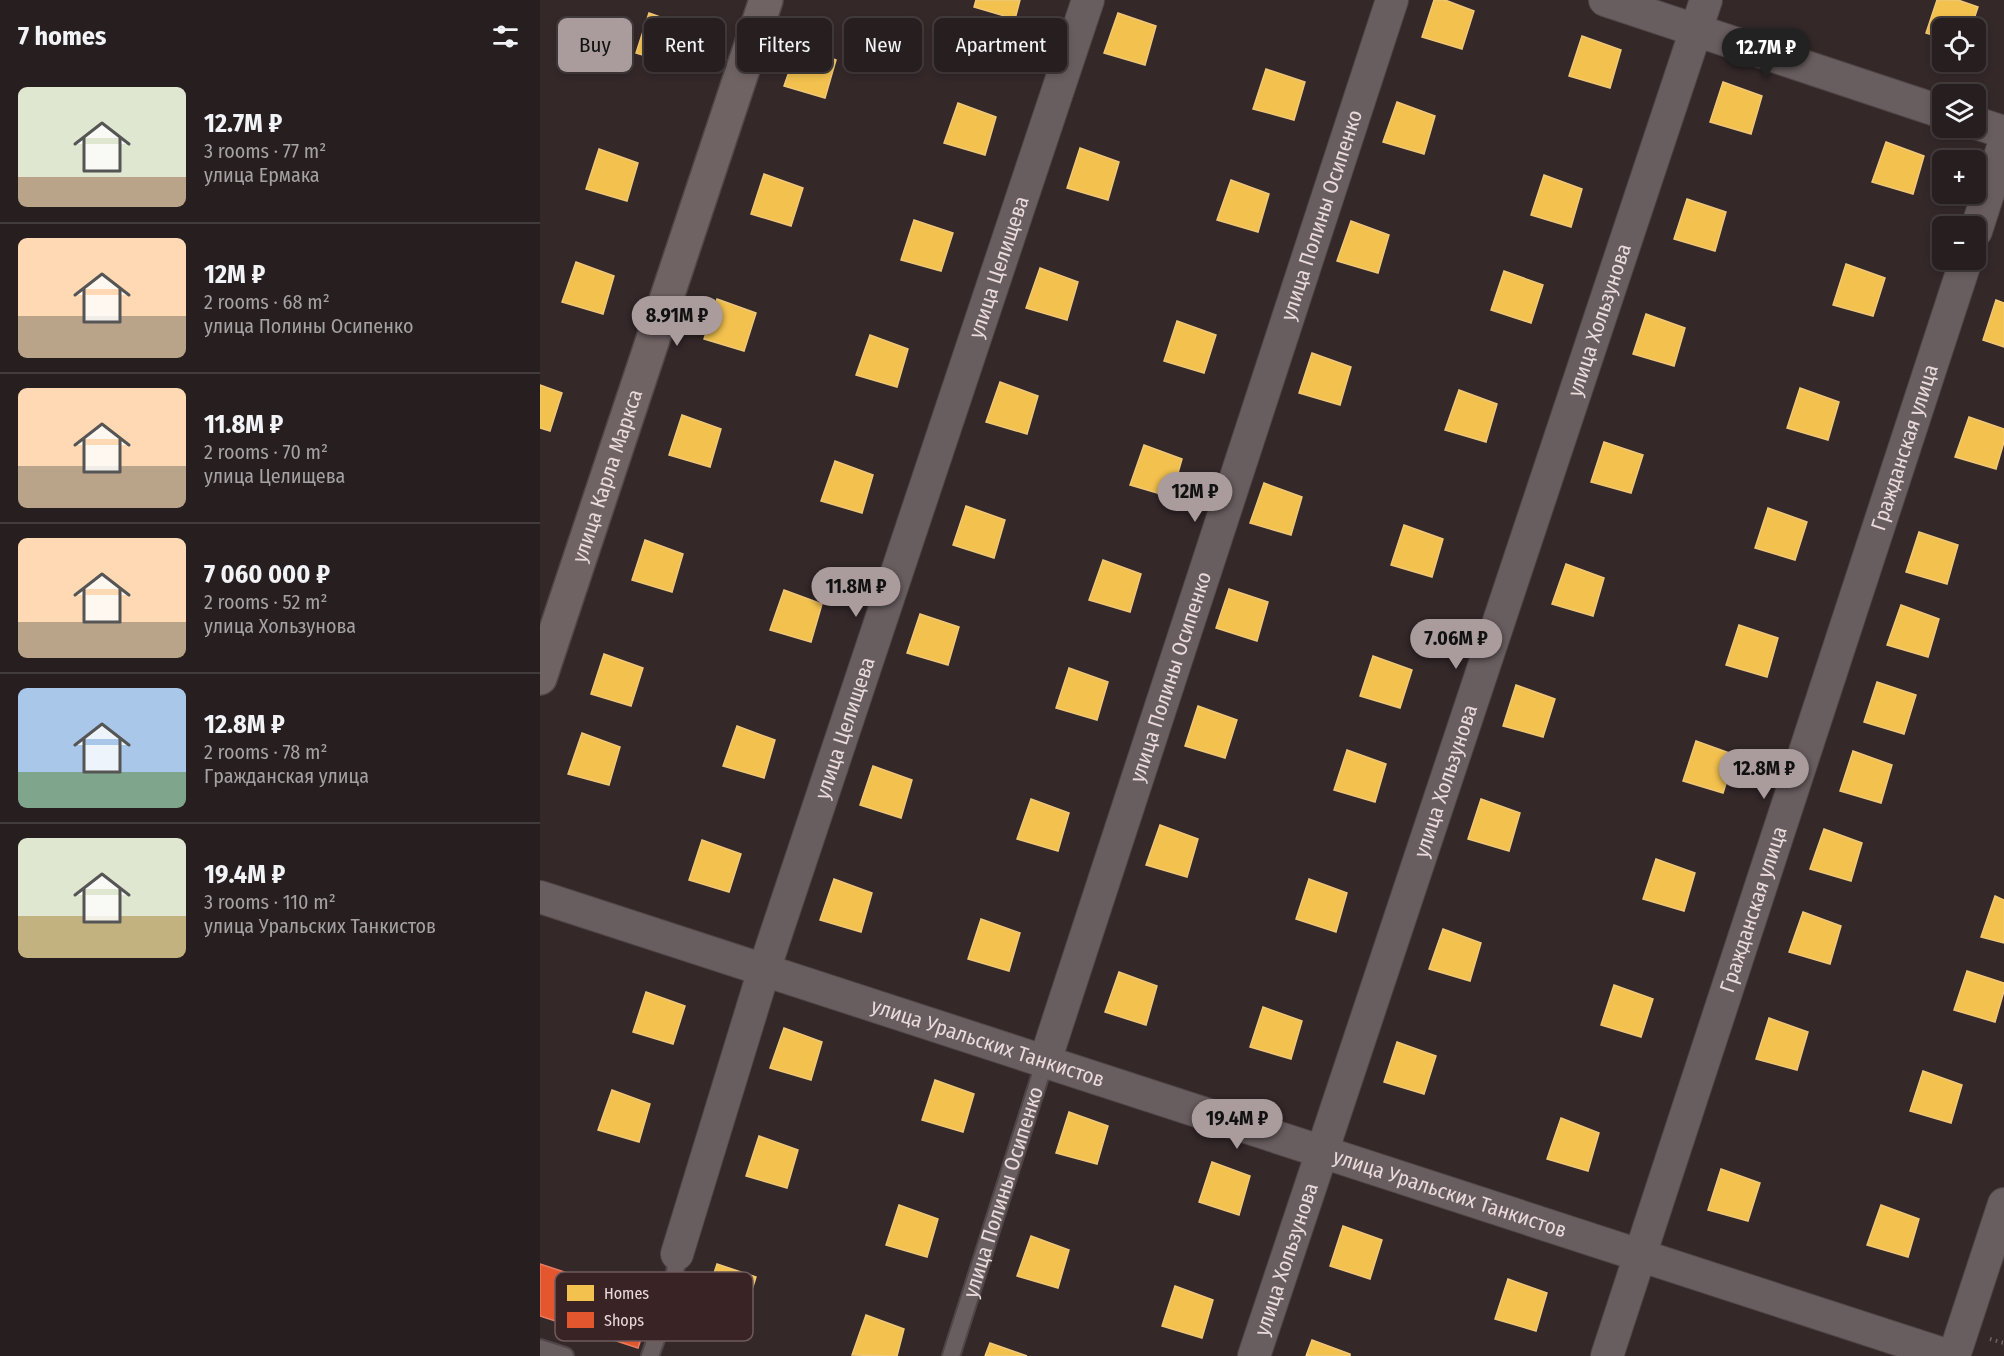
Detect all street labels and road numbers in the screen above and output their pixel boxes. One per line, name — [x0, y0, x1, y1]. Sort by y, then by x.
street label: улица Полины Осипенко — [1275, 106, 1368, 324]
street label: улица Целищева — [963, 193, 1035, 342]
street label: улица Хользунова — [1562, 240, 1637, 400]
street label: Гражданская улица — [1865, 361, 1944, 534]
street label: улица Карла Маркса — [566, 386, 648, 566]
street label: улица Полины Осипенко — [1124, 568, 1217, 786]
street label: улица Целищева — [809, 654, 881, 803]
street label: улица Хользунова — [1408, 701, 1483, 861]
street label: Гражданская улица — [1714, 823, 1793, 996]
street label: улица Уральских Танкистов — [868, 993, 1108, 1093]
street label: улица Полины Осипенко — [957, 1083, 1049, 1301]
street label: улица Уральских Танкистов — [1330, 1143, 1570, 1244]
street label: улица Хользунова — [1249, 1179, 1324, 1339]

